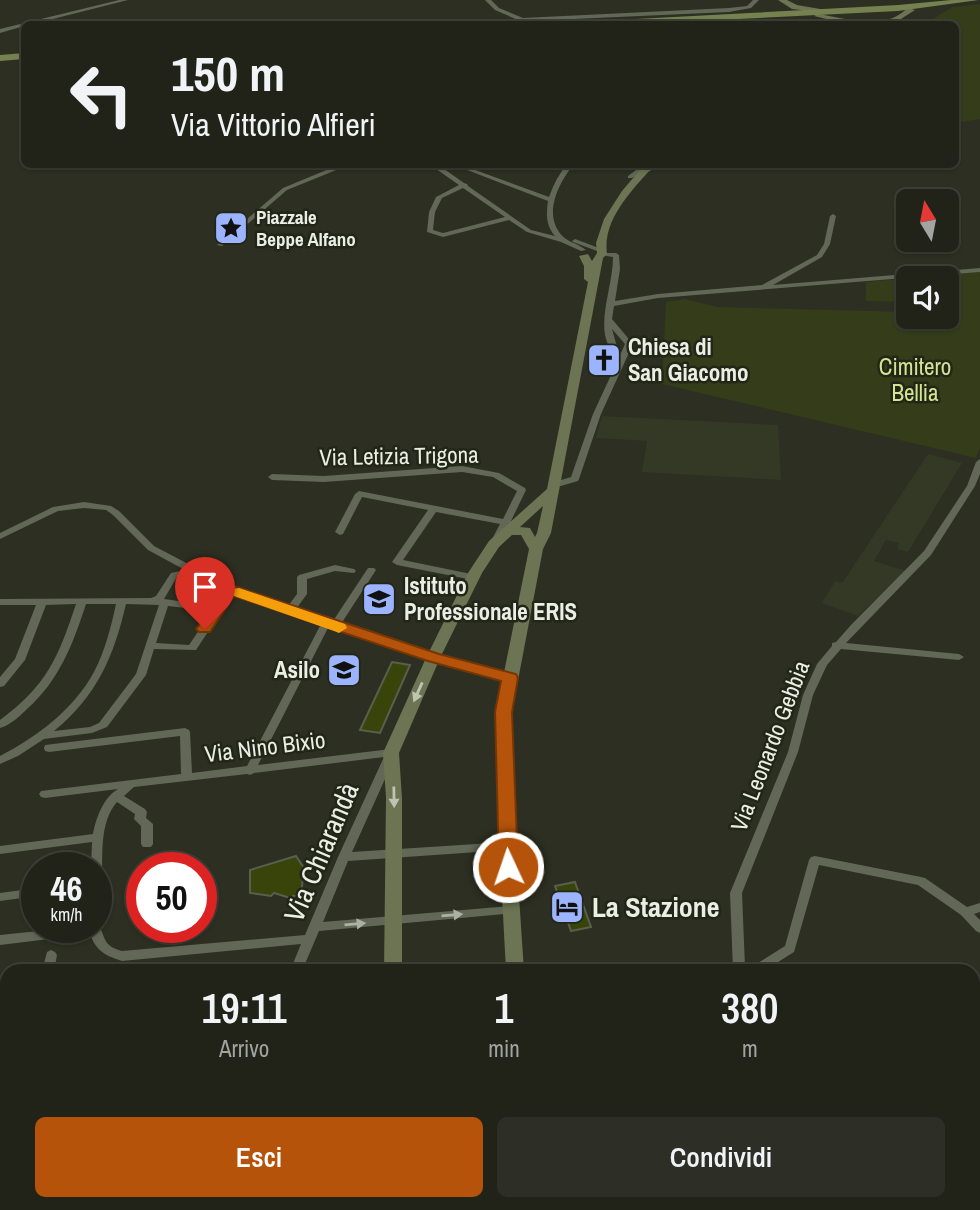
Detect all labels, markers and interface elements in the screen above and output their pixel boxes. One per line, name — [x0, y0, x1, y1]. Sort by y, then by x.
text: 150 m — [171, 40, 285, 106]
icon: left — [56, 49, 147, 140]
text: Via Vittorio Alfieri — [171, 103, 376, 146]
north arrow — [896, 189, 959, 252]
map controls — [896, 189, 959, 329]
place label: Piazzale Beppe Alfano — [256, 204, 356, 252]
place icon: Piazzale Beppe Alfano — [212, 209, 250, 247]
button: sound — [896, 266, 959, 329]
place label: Chiesa di San Giacomo — [628, 331, 749, 388]
church icon: Chiesa di San Giacomo — [585, 341, 623, 379]
park label: Cimitero Bellia — [879, 351, 951, 408]
street label: Via Letizia Trigona — [319, 439, 479, 472]
pin — [175, 557, 235, 629]
icon: arrive — [186, 568, 224, 606]
place label: Istituto Professionale ERIS — [404, 570, 577, 627]
school or university icon: Istituto Professionale ERIS — [360, 580, 398, 618]
school or university icon: Asilo — [325, 651, 363, 689]
place label: Asilo — [274, 654, 320, 685]
street label: Via Leonardo Gebbia — [723, 656, 816, 835]
one-way arrow — [413, 682, 424, 703]
street label: Via Nino Bixio — [203, 724, 327, 769]
street label: Via Chiarandà — [275, 776, 367, 927]
one-way arrow — [388, 787, 399, 809]
position arrow — [471, 830, 545, 904]
speed limit sign: 50 — [126, 852, 217, 943]
text: 46 — [51, 865, 82, 912]
hotel icon: La Stazione — [548, 888, 586, 926]
place label: La Stazione — [592, 888, 720, 926]
text: km/h — [51, 902, 83, 927]
one-way arrow — [442, 909, 464, 920]
one-way arrow — [344, 918, 366, 929]
text: 19:11 — [201, 980, 287, 1036]
text: 1 — [494, 980, 513, 1036]
text: 380 — [721, 980, 779, 1036]
text: Arrivo — [219, 1033, 269, 1064]
text: min — [488, 1033, 520, 1064]
text: m — [742, 1033, 758, 1064]
button: Esci — [35, 1117, 483, 1197]
button: Condividi — [497, 1117, 945, 1197]

